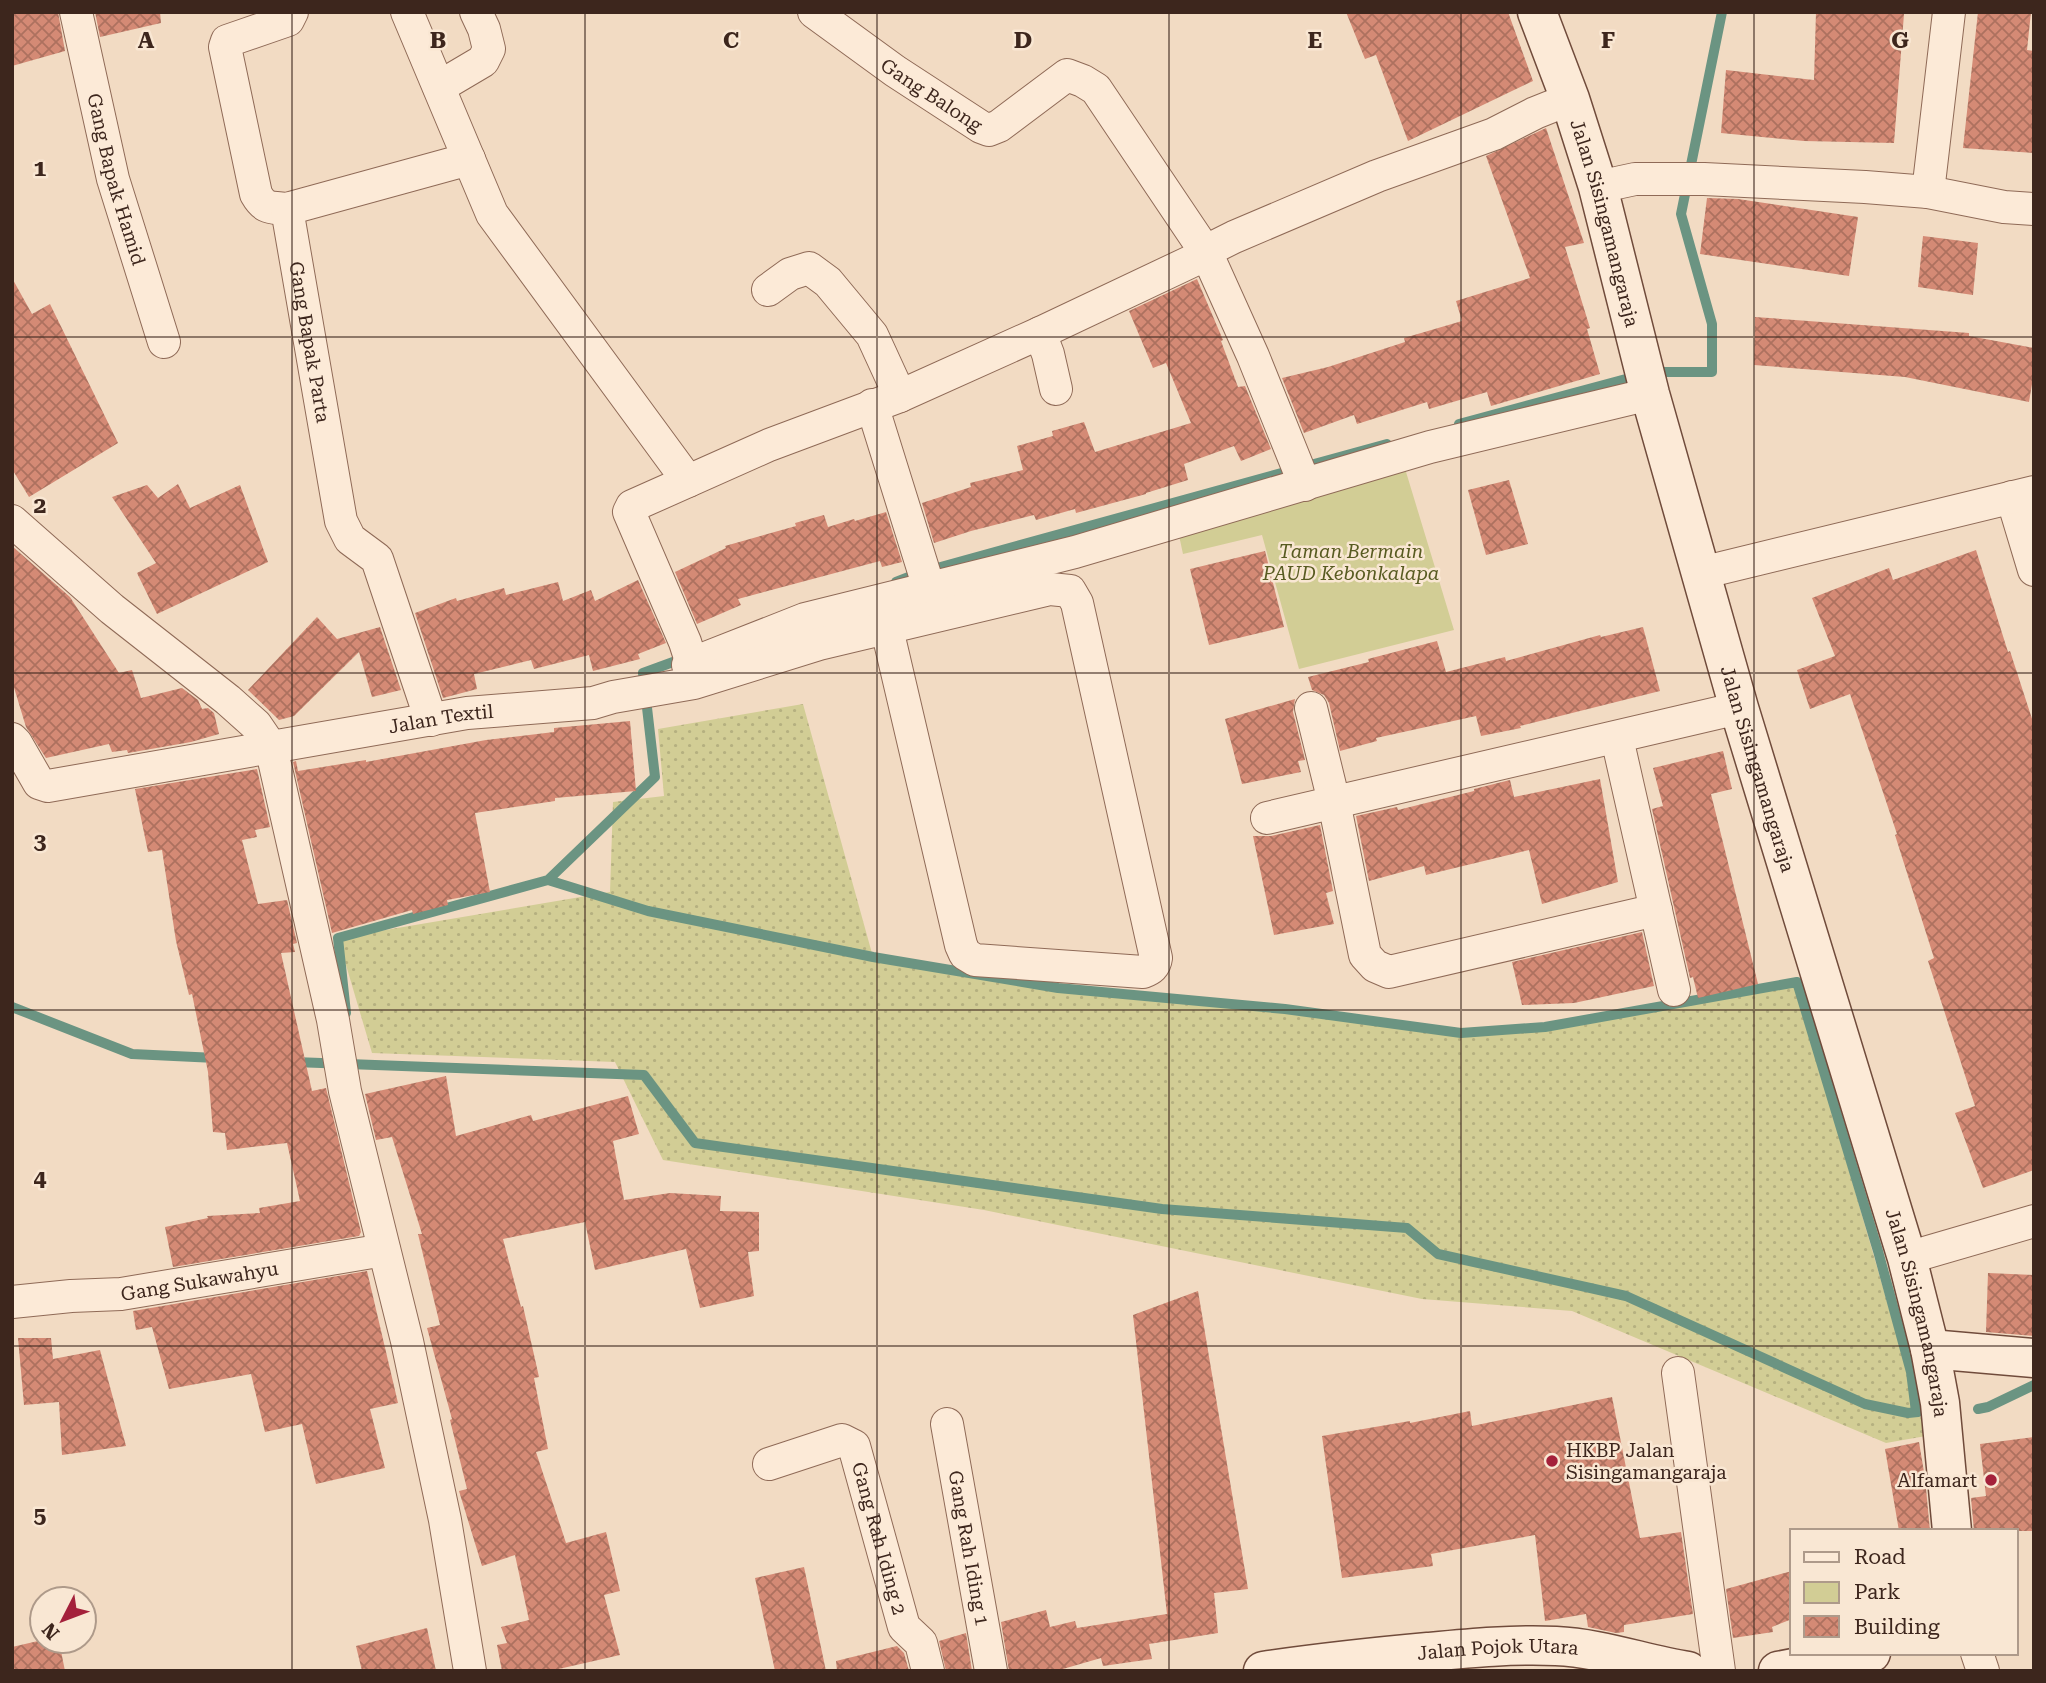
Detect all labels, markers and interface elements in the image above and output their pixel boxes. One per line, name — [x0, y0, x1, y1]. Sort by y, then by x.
text: A — [138, 27, 155, 54]
text: B — [430, 27, 446, 54]
text: C — [723, 27, 739, 54]
text: D — [1014, 27, 1032, 54]
text: E — [1308, 27, 1322, 54]
text: F — [1601, 27, 1615, 54]
text: G — [1891, 27, 1909, 54]
street label: Gang Balong — [876, 54, 987, 137]
street label: Gang Bapak Hamid — [82, 91, 150, 268]
street label: Jalan Sisingamangaraja — [1565, 116, 1644, 330]
text: 1 — [34, 155, 47, 182]
street label: Gang Bapak Parta — [284, 260, 335, 425]
text: 2 — [34, 492, 46, 519]
park label: Taman Bermain PAUD Kebonkalapa — [1262, 540, 1439, 585]
street label: Jalan Sisingamangaraja — [1716, 663, 1800, 876]
street label: Jalan Textil — [387, 700, 494, 738]
text: 3 — [34, 828, 47, 855]
text: 4 — [34, 1165, 47, 1192]
street label: Jalan Sisingamangaraja — [1880, 1205, 1952, 1419]
street label: Gang Sukawahyu — [119, 1257, 280, 1306]
place label: HKBP Jalan Sisingamangaraja — [1566, 1439, 1727, 1484]
marker: HKBP Jalan Sisingamangaraja — [1544, 1453, 1560, 1469]
street label: Gang Rah Iding 2 — [847, 1459, 911, 1617]
street label: Gang Rah Iding 1 — [943, 1469, 994, 1628]
place label: Alfamart — [1897, 1469, 1977, 1492]
marker: Alfamart — [1983, 1472, 1999, 1488]
text: 5 — [34, 1502, 47, 1529]
legend — [1790, 1529, 2018, 1655]
text: Road — [1854, 1545, 1906, 1569]
text: Park — [1854, 1580, 1900, 1604]
north arrow — [28, 1585, 98, 1655]
text: Building — [1854, 1615, 1940, 1639]
text: N — [37, 1618, 64, 1644]
street label: Jalan Pojok Utara — [1416, 1634, 1580, 1665]

